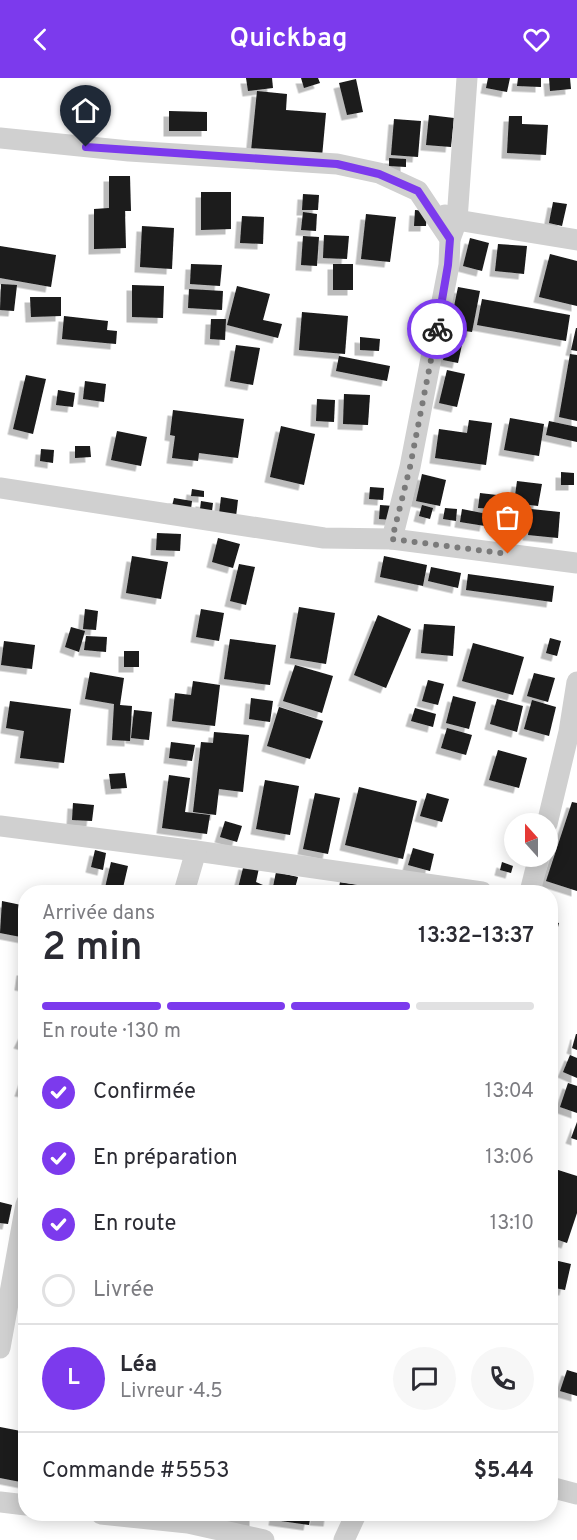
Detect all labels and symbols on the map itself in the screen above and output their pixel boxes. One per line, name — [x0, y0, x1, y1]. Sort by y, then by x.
pin — [60, 85, 111, 147]
courier — [407, 299, 467, 359]
pin — [482, 492, 533, 554]
north arrow — [504, 813, 558, 867]

